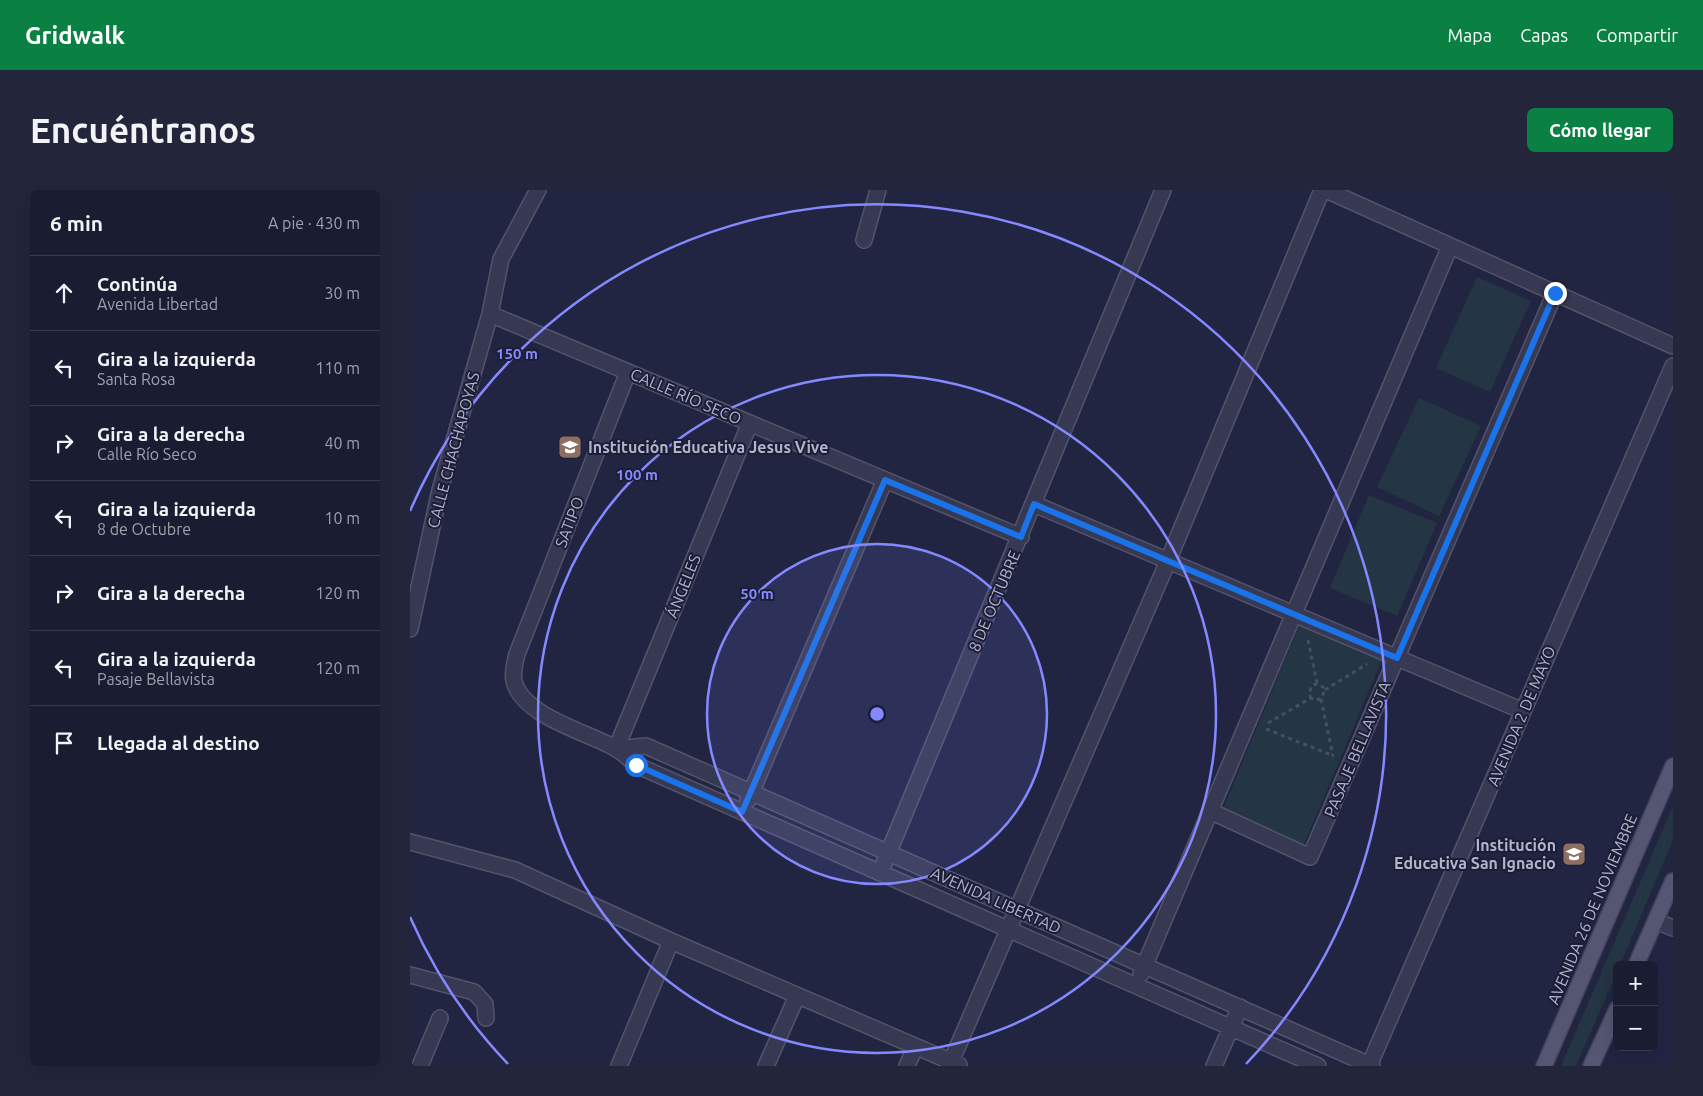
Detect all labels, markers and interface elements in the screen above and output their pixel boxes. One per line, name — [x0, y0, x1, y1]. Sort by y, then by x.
text: Gridwalk — [25, 22, 125, 49]
text: Mapa — [1447, 25, 1492, 45]
text: Capas — [1520, 25, 1568, 45]
text: Compartir — [1596, 25, 1678, 45]
button: Cómo llegar — [1527, 108, 1673, 152]
text: Encuéntranos — [30, 110, 256, 150]
text: 6 min — [50, 211, 103, 235]
text: A pie · 430 m — [268, 214, 360, 232]
text: Continúa — [97, 273, 178, 295]
icon: ahead — [50, 279, 78, 307]
route end — [1544, 282, 1567, 305]
text: 30 m — [324, 284, 360, 302]
text: Avenida Libertad — [97, 295, 218, 313]
text: 150 m — [496, 345, 538, 362]
text: Gira a la izquierda — [97, 348, 256, 370]
icon: left — [50, 354, 78, 382]
text: 110 m — [315, 359, 360, 377]
street label: CALLE RÍO SECO — [628, 363, 745, 428]
text: Santa Rosa — [97, 370, 175, 388]
street label: CALLE CHACHAPOYAS — [424, 370, 482, 530]
text: Gira a la derecha — [97, 423, 245, 445]
icon: right — [50, 429, 78, 457]
text: 40 m — [324, 434, 360, 452]
school or university icon: Institución Educativa Jesus Vive — [557, 434, 583, 460]
place label: Institución Educativa Jesus Vive — [588, 438, 828, 456]
text: Calle Río Seco — [97, 445, 197, 463]
text: 100 m — [616, 466, 658, 483]
street label: SATIPO — [551, 494, 587, 550]
text: Gira a la izquierda — [97, 498, 256, 520]
icon: left — [50, 504, 78, 532]
text: 10 m — [324, 509, 360, 527]
text: 8 de Octubre — [97, 520, 191, 538]
street label: 8 DE OCTUBRE — [965, 548, 1023, 654]
street label: ÁNGELES — [660, 551, 704, 620]
icon: right — [50, 579, 78, 607]
text: Gira a la derecha — [97, 582, 245, 604]
text: 120 m — [315, 584, 360, 602]
text: 50 m — [740, 585, 774, 602]
street label: AVENIDA 2 DE MAYO — [1483, 643, 1559, 789]
text: Gira a la izquierda — [97, 648, 256, 670]
icon: left — [50, 654, 78, 682]
text: 120 m — [315, 659, 360, 677]
text: Pasaje Bellavista — [97, 670, 215, 688]
street label: PASAJE BELLAVISTA — [1320, 678, 1394, 820]
centre of rings — [868, 705, 886, 723]
icon: arrive — [50, 729, 78, 757]
text: Llegada al destino — [97, 732, 260, 754]
route start — [625, 754, 648, 777]
street label: AVENIDA 26 DE NOVIEMBRE — [1544, 811, 1640, 1007]
place label: Institución Educativa San Ignacio — [1394, 836, 1556, 872]
school or university icon: Institución Educativa San Ignacio — [1561, 841, 1587, 867]
street label: AVENIDA LIBERTAD — [928, 863, 1064, 937]
map controls — [1613, 961, 1658, 1051]
button: + — [1613, 961, 1658, 1006]
button: − — [1613, 1006, 1658, 1051]

